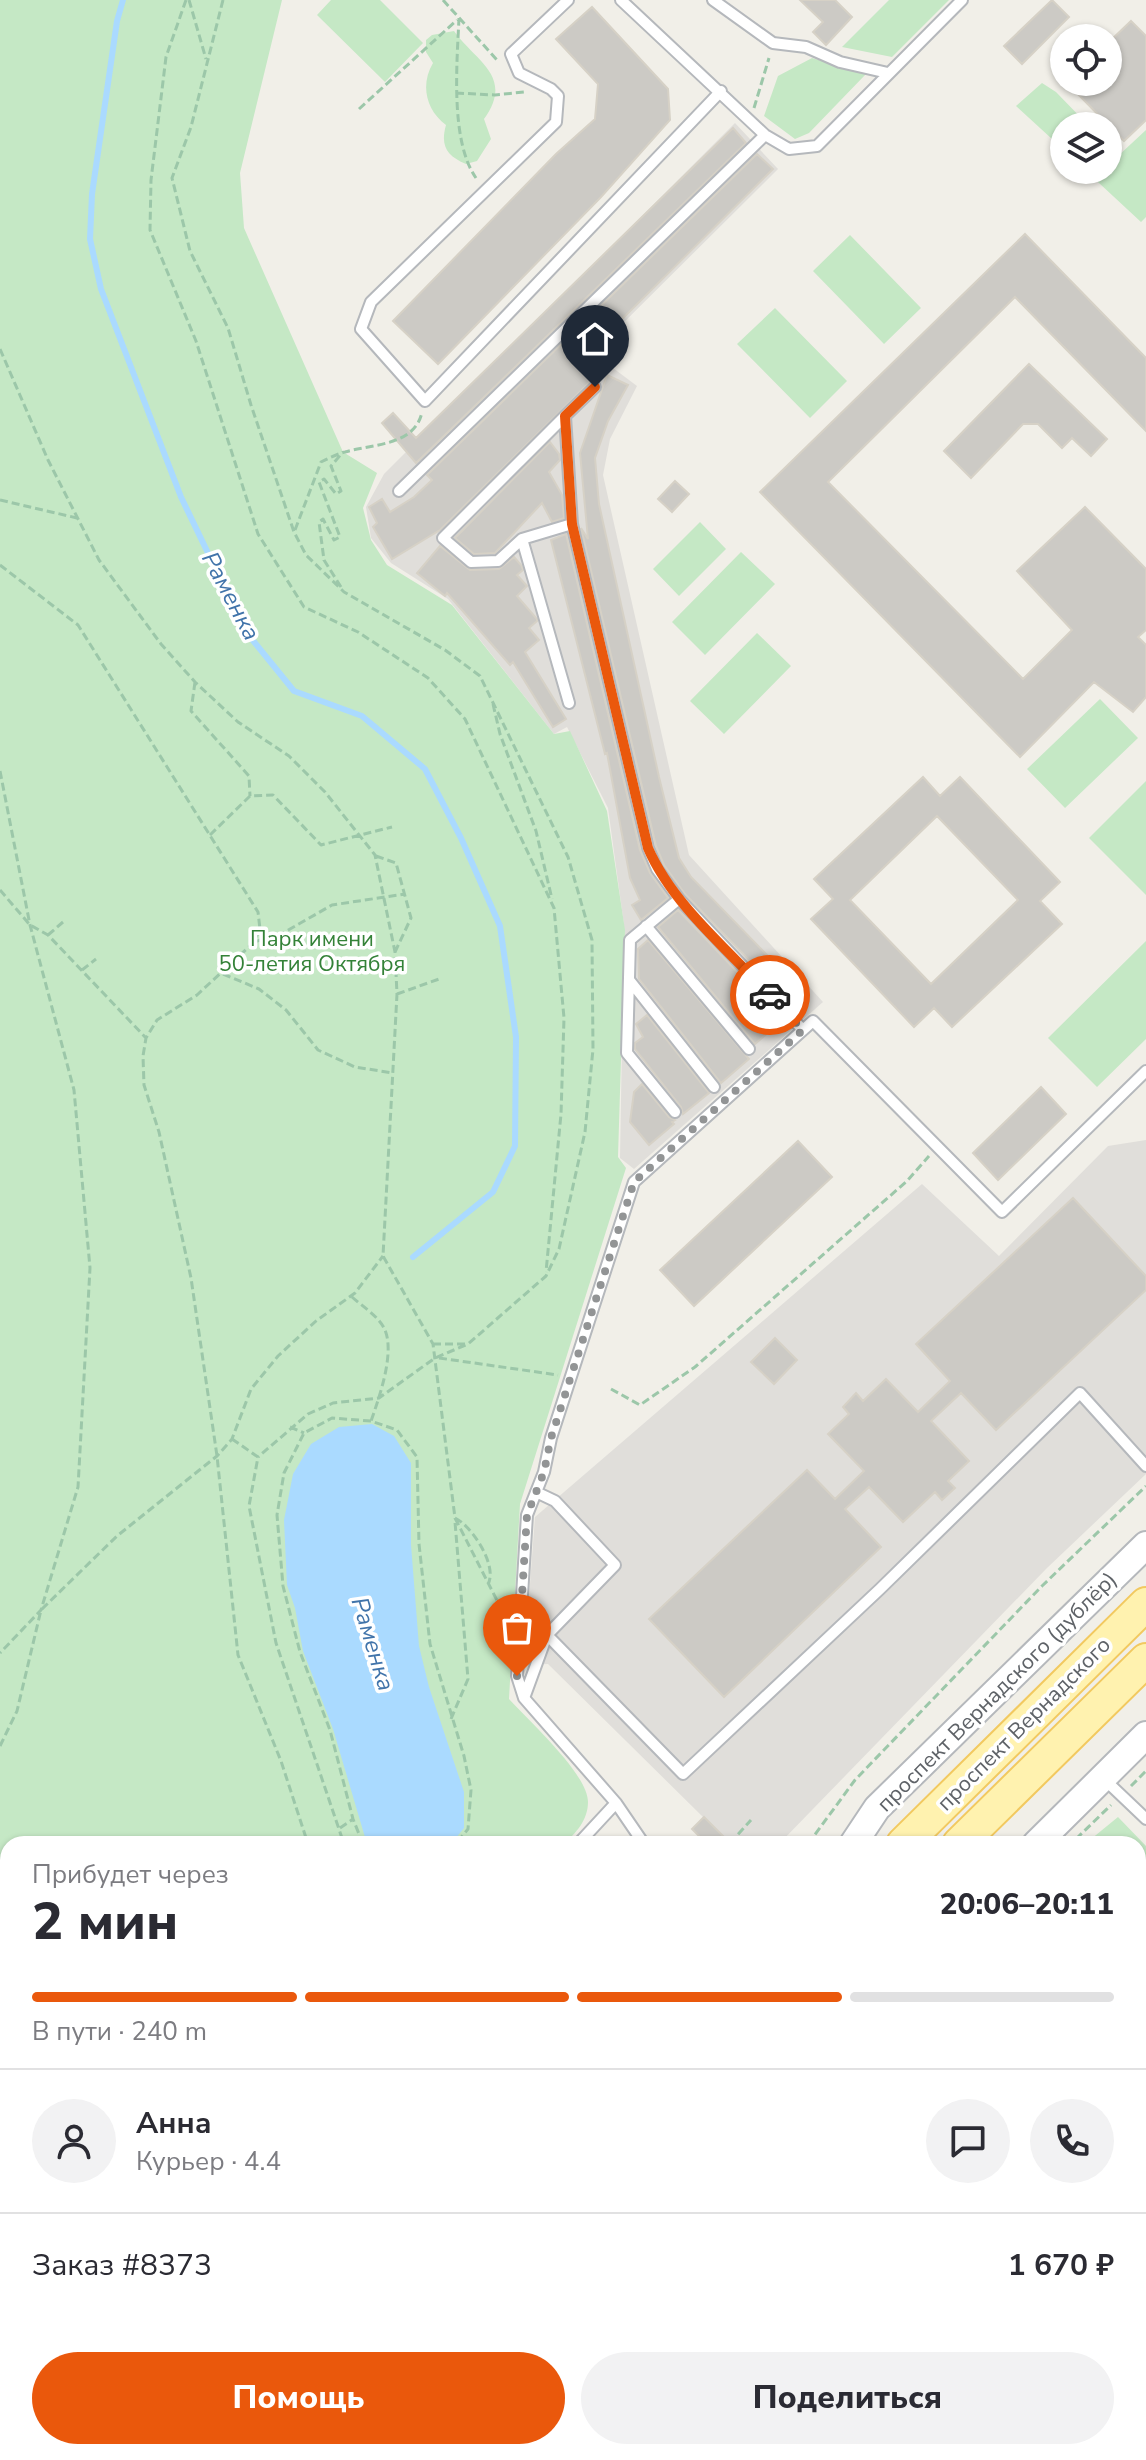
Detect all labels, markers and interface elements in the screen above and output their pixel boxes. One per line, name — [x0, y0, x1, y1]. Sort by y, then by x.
map controls — [1050, 24, 1122, 184]
button: locate — [1050, 24, 1122, 96]
button: layers — [1050, 112, 1122, 184]
pin — [561, 305, 629, 387]
icon: home — [573, 317, 617, 361]
water label: Раменка — [194, 546, 268, 646]
park label: Парк имени 50-летия Октября — [219, 924, 405, 979]
courier — [730, 955, 810, 1035]
icon: car — [748, 973, 792, 1017]
street label: проспект Вернадского (дублёр) — [872, 1567, 1122, 1817]
water label: Раменка — [344, 1593, 402, 1695]
pin — [483, 1594, 551, 1676]
icon: bag — [495, 1606, 539, 1650]
street label: проспект Вернадского — [932, 1632, 1116, 1816]
text: Прибудет через — [32, 1857, 229, 1892]
text: 20:06–20:11 — [939, 1884, 1114, 1925]
text: 2 мин — [32, 1886, 178, 1957]
text: В пути · 240 m — [32, 2014, 207, 2049]
button: person — [32, 2099, 116, 2183]
button: chat — [926, 2099, 1010, 2183]
button: phone — [1030, 2099, 1114, 2183]
text: Анна — [136, 2103, 212, 2144]
text: Курьер · 4.4 — [136, 2144, 281, 2179]
text: Заказ #8373 — [32, 2245, 212, 2286]
text: 1 670 ₽ — [1008, 2245, 1114, 2286]
button: Помощь — [32, 2352, 565, 2444]
button: Поделиться — [581, 2352, 1114, 2444]

